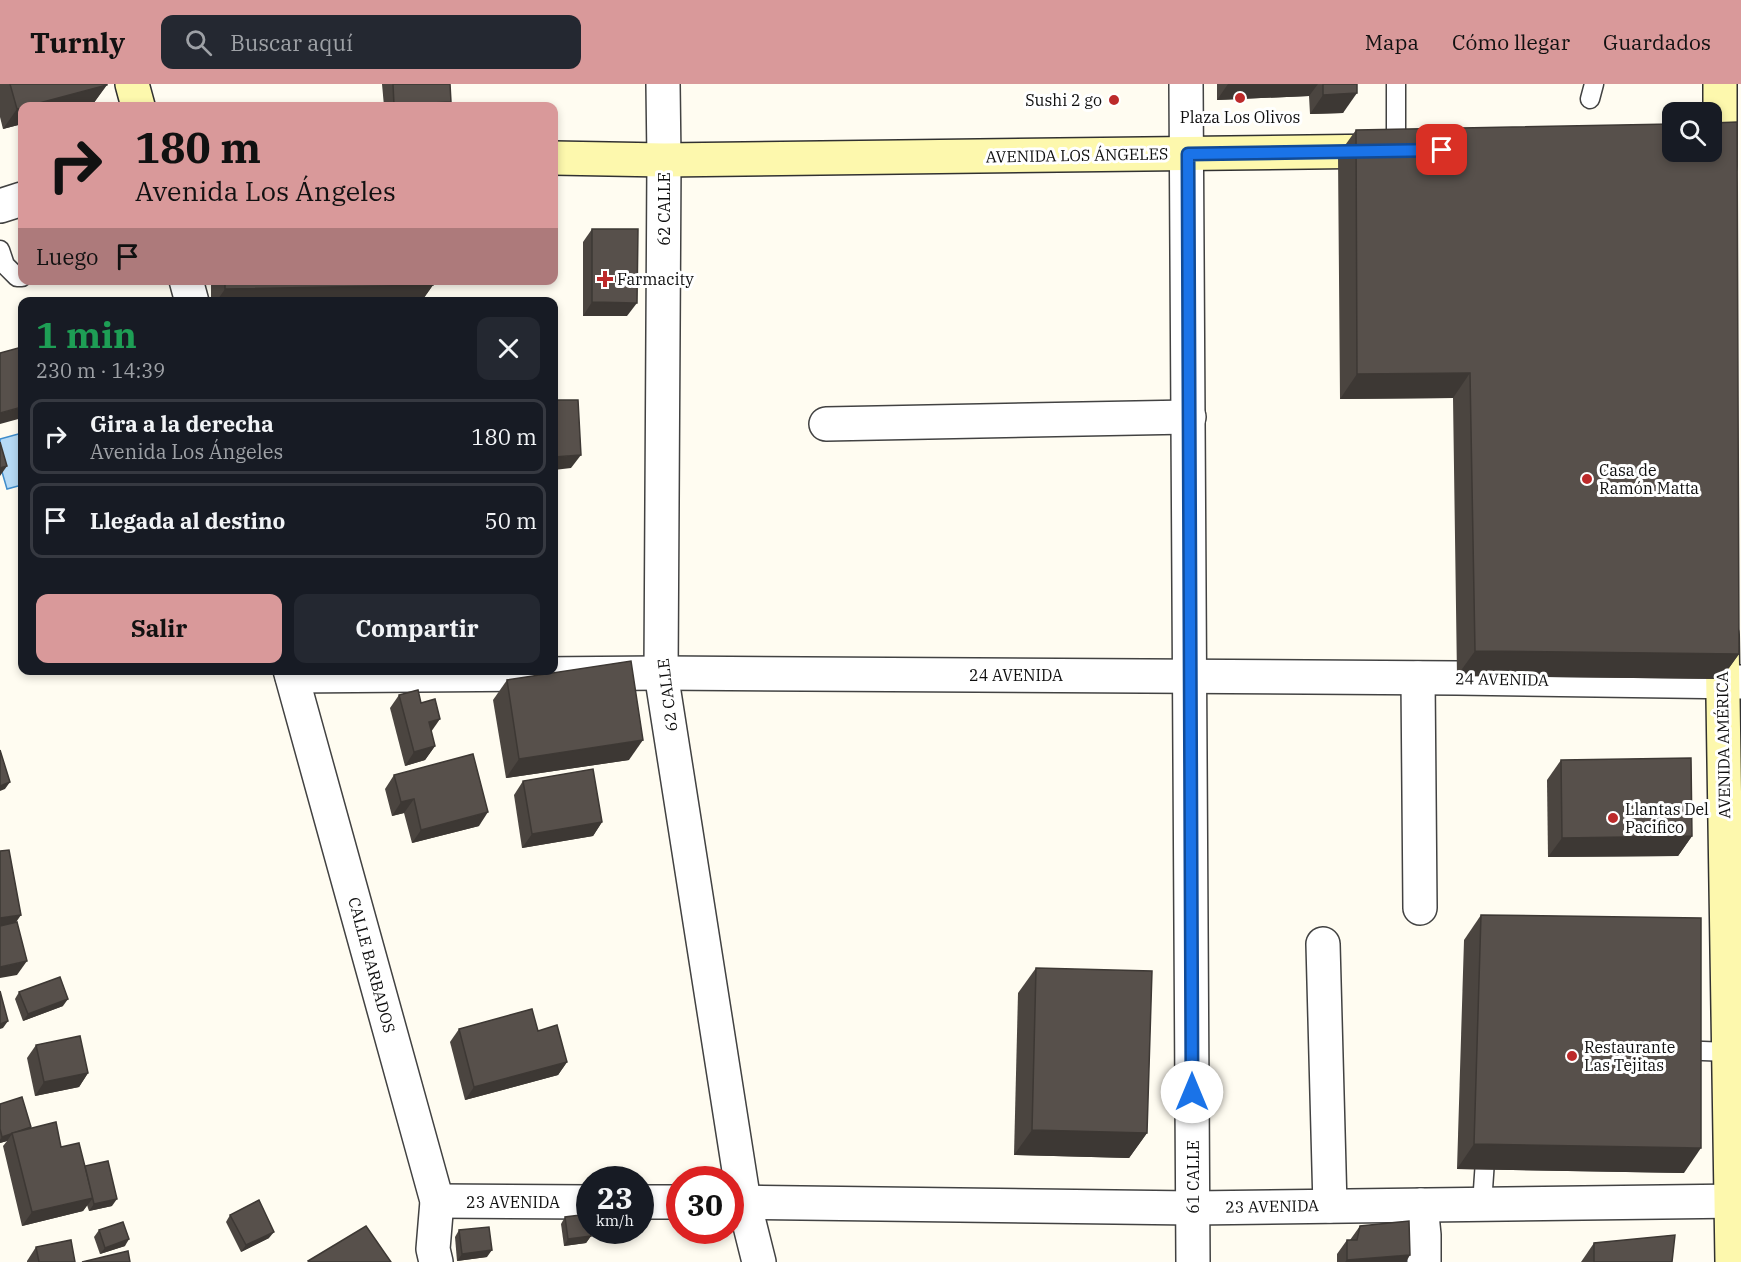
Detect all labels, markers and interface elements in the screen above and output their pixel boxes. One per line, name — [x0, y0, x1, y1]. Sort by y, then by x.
search box — [161, 15, 581, 69]
text: Turnly — [30, 24, 125, 61]
icon: search — [182, 26, 215, 59]
text: Buscar aquí — [230, 28, 353, 57]
text: Mapa — [1365, 28, 1419, 56]
text: Cómo llegar — [1452, 28, 1570, 56]
text: Guardados — [1603, 28, 1711, 56]
place label: Sushi 2 go — [1025, 90, 1102, 110]
marker: Plaza Los Olivos — [1233, 91, 1247, 105]
marker: Sushi 2 go — [1107, 93, 1121, 107]
map controls — [1662, 102, 1722, 162]
button: search — [1662, 102, 1722, 162]
place label: Plaza Los Olivos — [1180, 107, 1300, 127]
text: 180 m — [135, 120, 261, 175]
pin — [1416, 124, 1467, 175]
icon: right — [36, 126, 114, 204]
icon: arrive — [1425, 133, 1458, 166]
street label: AVENIDA LOS ÁNGELES — [985, 142, 1169, 167]
street label: 62 CALLE — [654, 172, 674, 246]
text: Avenida Los Ángeles — [135, 173, 396, 208]
icon: arrive — [111, 240, 144, 273]
text: Luego — [36, 242, 99, 271]
place label: Farmacity — [617, 269, 694, 289]
marker: Farmacity — [598, 272, 612, 286]
text: 1 min — [36, 311, 137, 358]
button: close — [477, 317, 540, 380]
text: 230 m · 14:39 — [36, 357, 165, 384]
text: Gira a la derecha — [90, 409, 274, 438]
icon: right — [39, 420, 72, 453]
text: 180 m — [471, 422, 537, 451]
text: Avenida Los Ángeles — [90, 438, 283, 465]
place label: Casa de Ramón Matta — [1599, 460, 1699, 498]
marker: Casa de Ramón Matta — [1580, 472, 1594, 486]
icon: arrive — [39, 504, 72, 537]
text: Llegada al destino — [90, 506, 285, 535]
text: 50 m — [485, 506, 537, 535]
button: Salir — [36, 594, 282, 663]
button: Compartir — [294, 594, 540, 663]
street label: 62 CALLE — [653, 657, 681, 733]
street label: 24 AVENIDA — [969, 665, 1063, 685]
street label: 24 AVENIDA — [1455, 668, 1549, 690]
street label: AVENIDA AMÉRICA — [1711, 671, 1734, 819]
place label: Llantas Del Pacifico — [1625, 799, 1709, 837]
marker: Llantas Del Pacifico — [1606, 811, 1620, 825]
street label: CALLE BARBADOS — [344, 895, 400, 1035]
place label: Restaurante Las Tejitas — [1584, 1037, 1675, 1075]
marker: Restaurante Las Tejitas — [1565, 1049, 1579, 1063]
position arrow — [1160, 1060, 1224, 1124]
street label: 61 CALLE — [1183, 1140, 1203, 1214]
speed limit sign: 30 — [666, 1166, 744, 1244]
text: 23 — [597, 1178, 633, 1217]
street label: 23 AVENIDA — [466, 1192, 560, 1212]
street label: 23 AVENIDA — [1225, 1195, 1319, 1217]
text: km/h — [596, 1211, 634, 1230]

